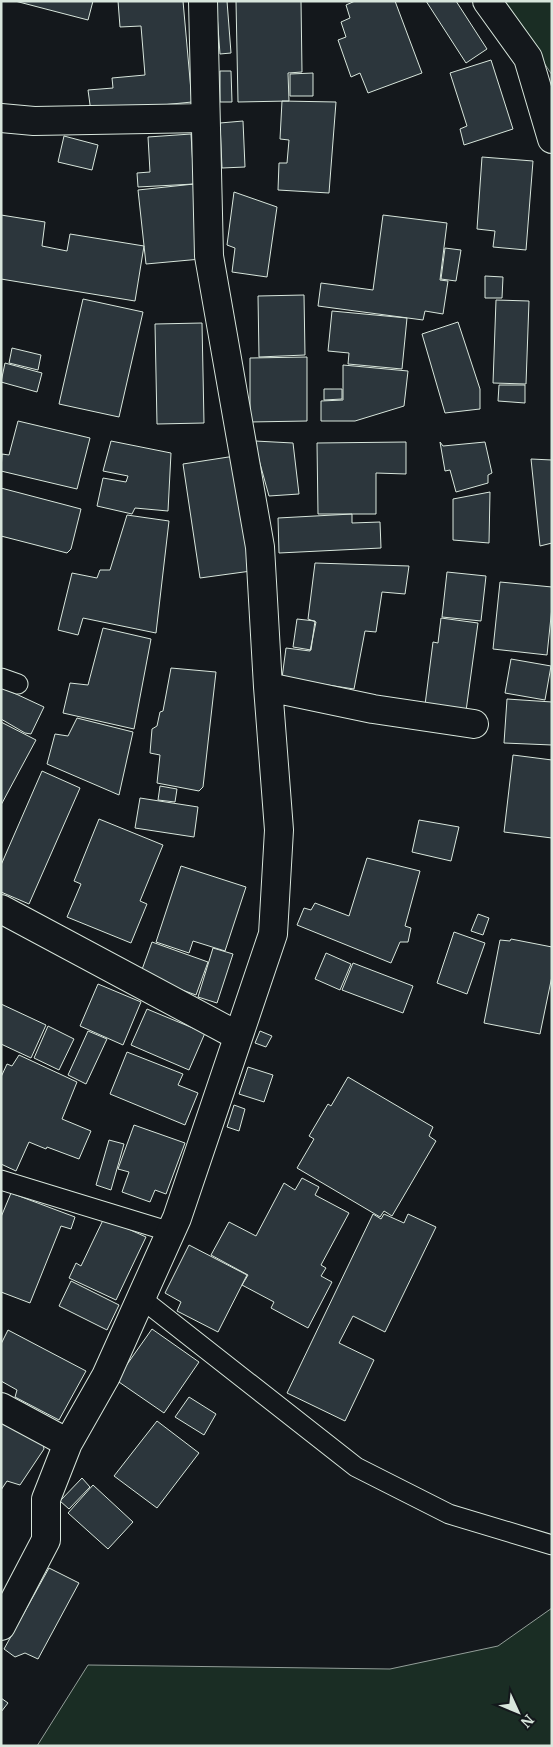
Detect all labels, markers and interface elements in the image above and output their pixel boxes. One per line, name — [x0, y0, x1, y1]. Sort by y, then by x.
north arrow — [493, 1687, 543, 1737]
text: N — [517, 1711, 538, 1731]

